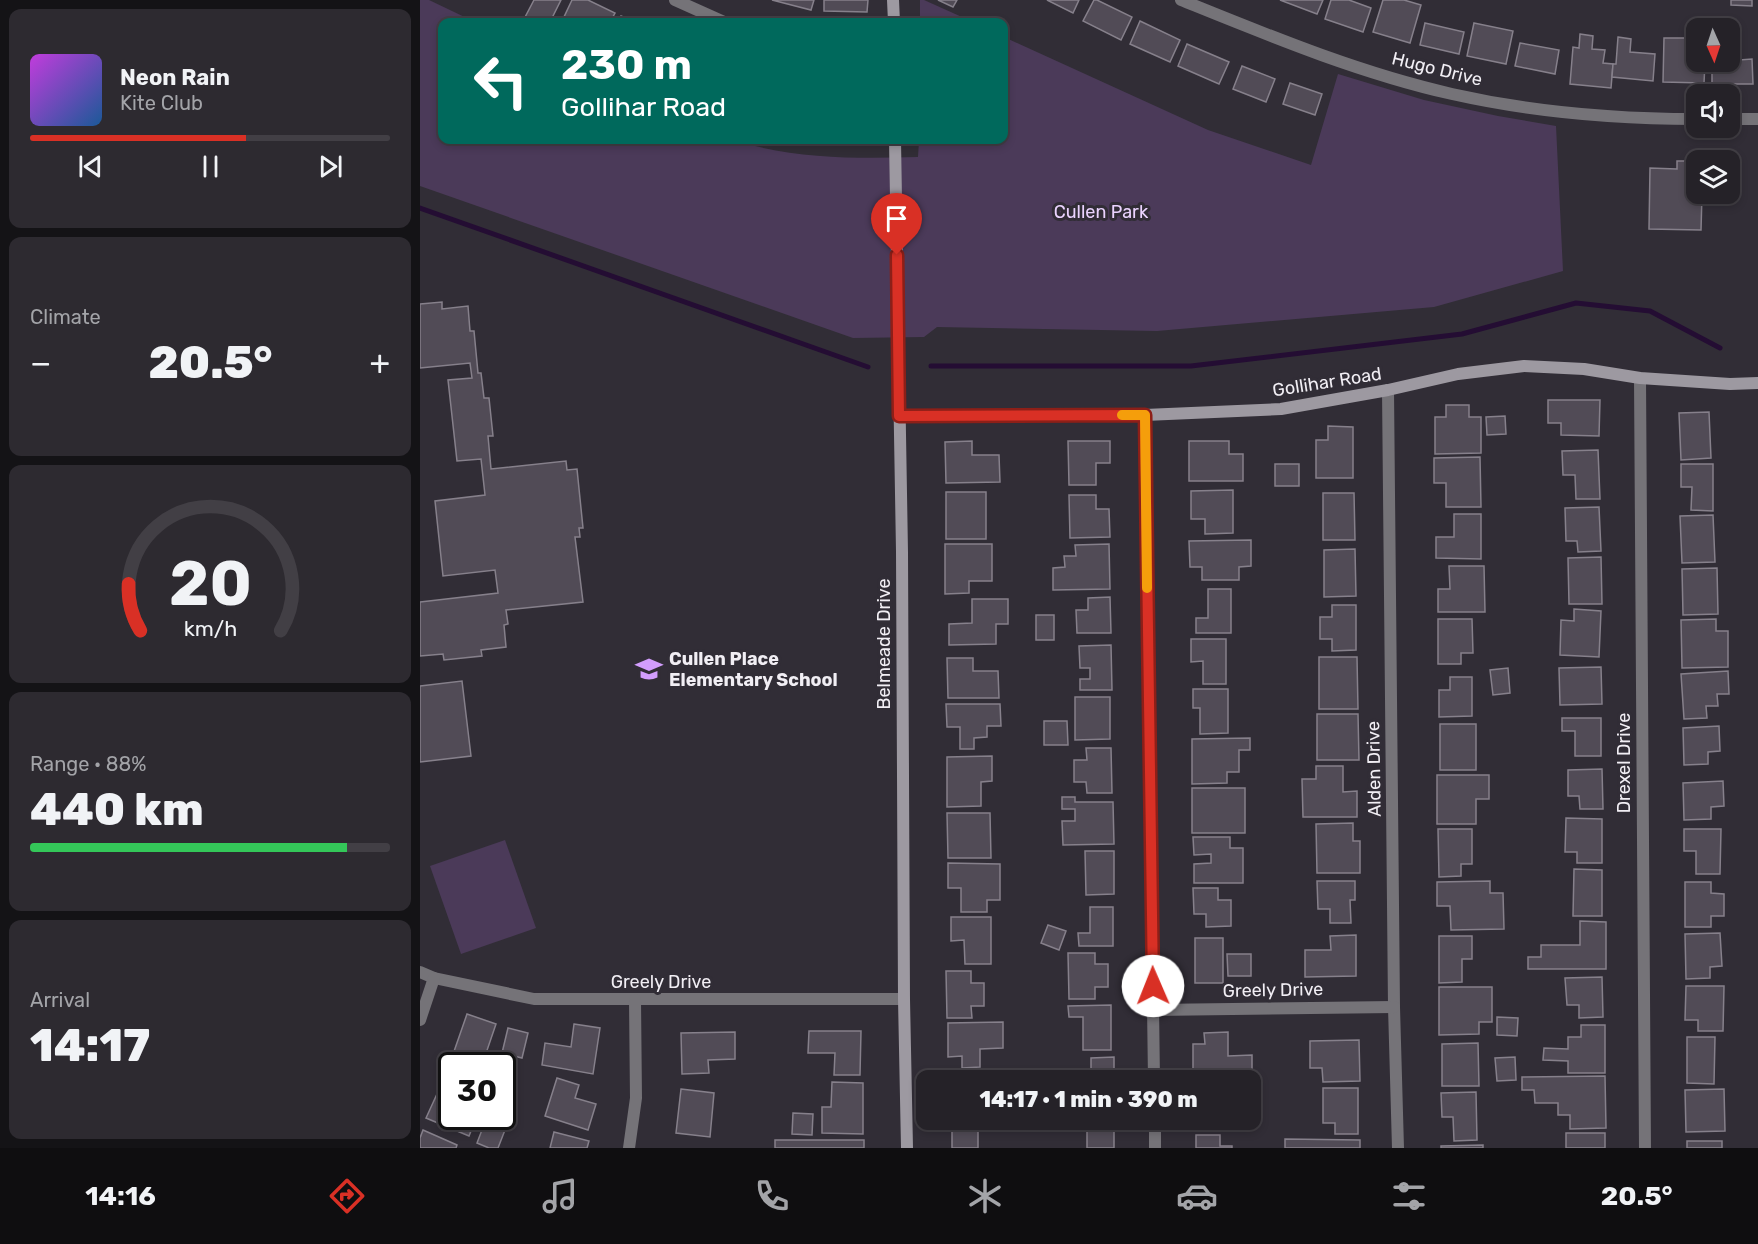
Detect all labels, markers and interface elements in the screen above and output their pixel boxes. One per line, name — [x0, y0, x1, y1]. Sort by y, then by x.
north arrow — [1686, 18, 1740, 72]
map controls — [1686, 18, 1740, 204]
text: 230 m — [561, 40, 692, 90]
icon: left — [462, 42, 540, 120]
street label: Hugo Drive — [1389, 47, 1485, 91]
text: Neon Rain — [120, 64, 230, 91]
button: sound — [1686, 84, 1740, 138]
text: Kite Club — [120, 91, 203, 115]
text: Gollihar Road — [561, 91, 726, 123]
icon: previous — [74, 150, 107, 183]
icon: pause — [194, 150, 227, 183]
icon: next — [314, 150, 347, 183]
button: layers — [1686, 150, 1740, 204]
pin — [871, 193, 922, 255]
park label: Cullen Park — [1054, 201, 1149, 223]
icon: arrive — [880, 202, 913, 235]
text: Climate — [30, 305, 101, 329]
text: 20.5° — [148, 336, 273, 389]
text: − — [30, 343, 51, 382]
text: + — [369, 343, 390, 382]
street label: Gollihar Road — [1271, 363, 1383, 401]
text: 20 — [169, 547, 251, 621]
street label: Belmeade Drive — [873, 578, 895, 710]
text: km/h — [183, 616, 237, 641]
place label: Cullen Place Elementary School — [669, 648, 838, 691]
school or university icon: Cullen Place Elementary School — [634, 654, 664, 684]
street label: Drexel Drive — [1613, 713, 1635, 813]
street label: Alden Drive — [1362, 721, 1386, 817]
text: Range · 88% — [30, 752, 146, 776]
text: 440 km — [30, 783, 204, 836]
position arrow — [1121, 954, 1185, 1018]
street label: Greely Drive — [611, 971, 711, 993]
street label: Greely Drive — [1222, 978, 1324, 1002]
text: Arrival — [30, 988, 90, 1012]
text: 14:17 — [30, 1019, 150, 1072]
speed limit sign: 30 — [438, 1052, 516, 1130]
text: 14:17 · 1 min · 390 m — [979, 1086, 1198, 1113]
icon: directions — [326, 1175, 368, 1217]
icon: music — [539, 1175, 581, 1217]
icon: phone — [751, 1175, 793, 1217]
icon: climate — [964, 1175, 1006, 1217]
icon: car — [1176, 1175, 1218, 1217]
icon: filters — [1388, 1175, 1430, 1217]
text: 14:16 — [85, 1180, 156, 1212]
text: 20.5° — [1601, 1180, 1673, 1212]

